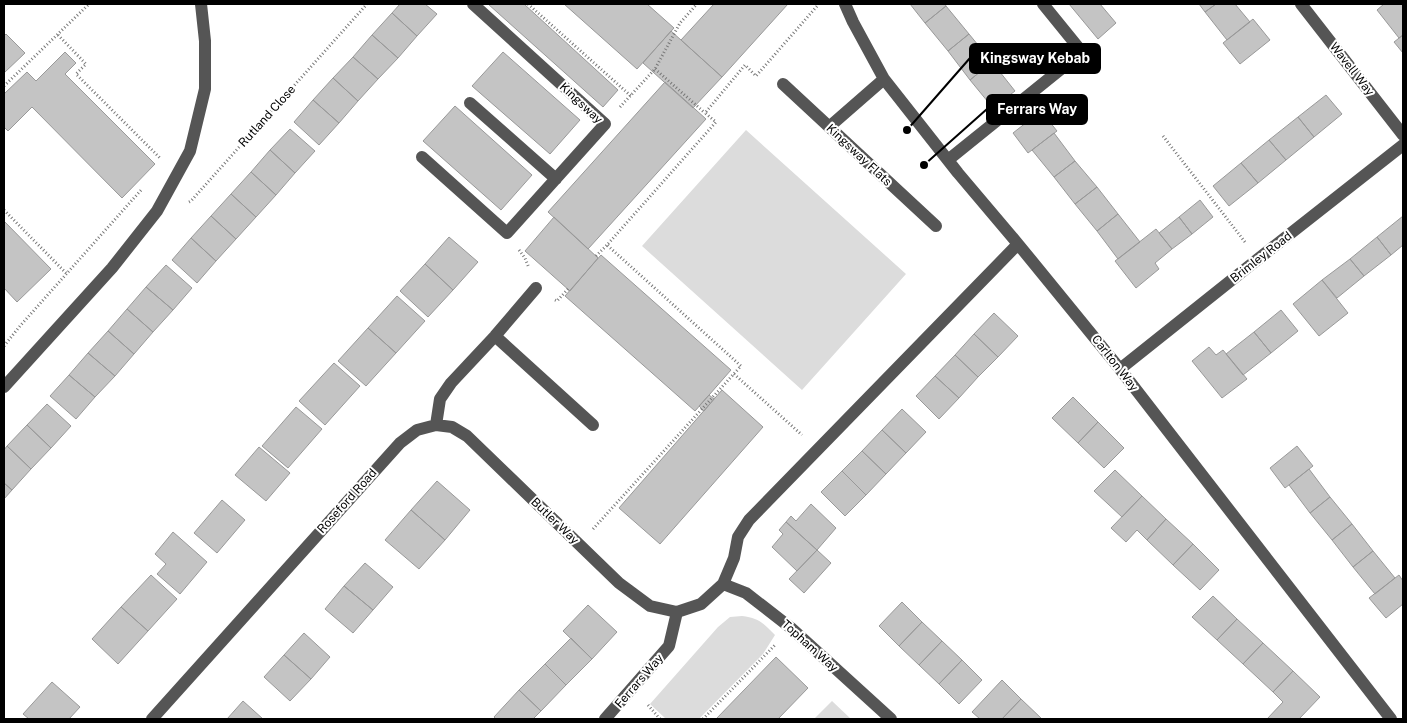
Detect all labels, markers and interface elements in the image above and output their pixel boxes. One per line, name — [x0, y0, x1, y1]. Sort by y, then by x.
street label: Wavell Way — [1327, 40, 1377, 99]
callout: Kingsway Kebab — [970, 44, 1100, 73]
text: Kingsway Kebab — [980, 50, 1090, 66]
street label: Kingsway — [557, 80, 606, 127]
street label: Rutland Close — [236, 82, 298, 150]
callout: Ferrars Way — [987, 95, 1087, 124]
text: Ferrars Way — [997, 101, 1077, 117]
street label: Kingsway Flats — [823, 121, 895, 189]
street label: Brimley Road — [1228, 229, 1294, 285]
street label: Carlton Way — [1089, 332, 1142, 394]
street label: Roseford Road — [314, 466, 380, 536]
street label: Butler Way — [528, 495, 582, 548]
street label: Topham Way — [779, 617, 841, 675]
street label: Ferrars Way — [612, 651, 667, 711]

